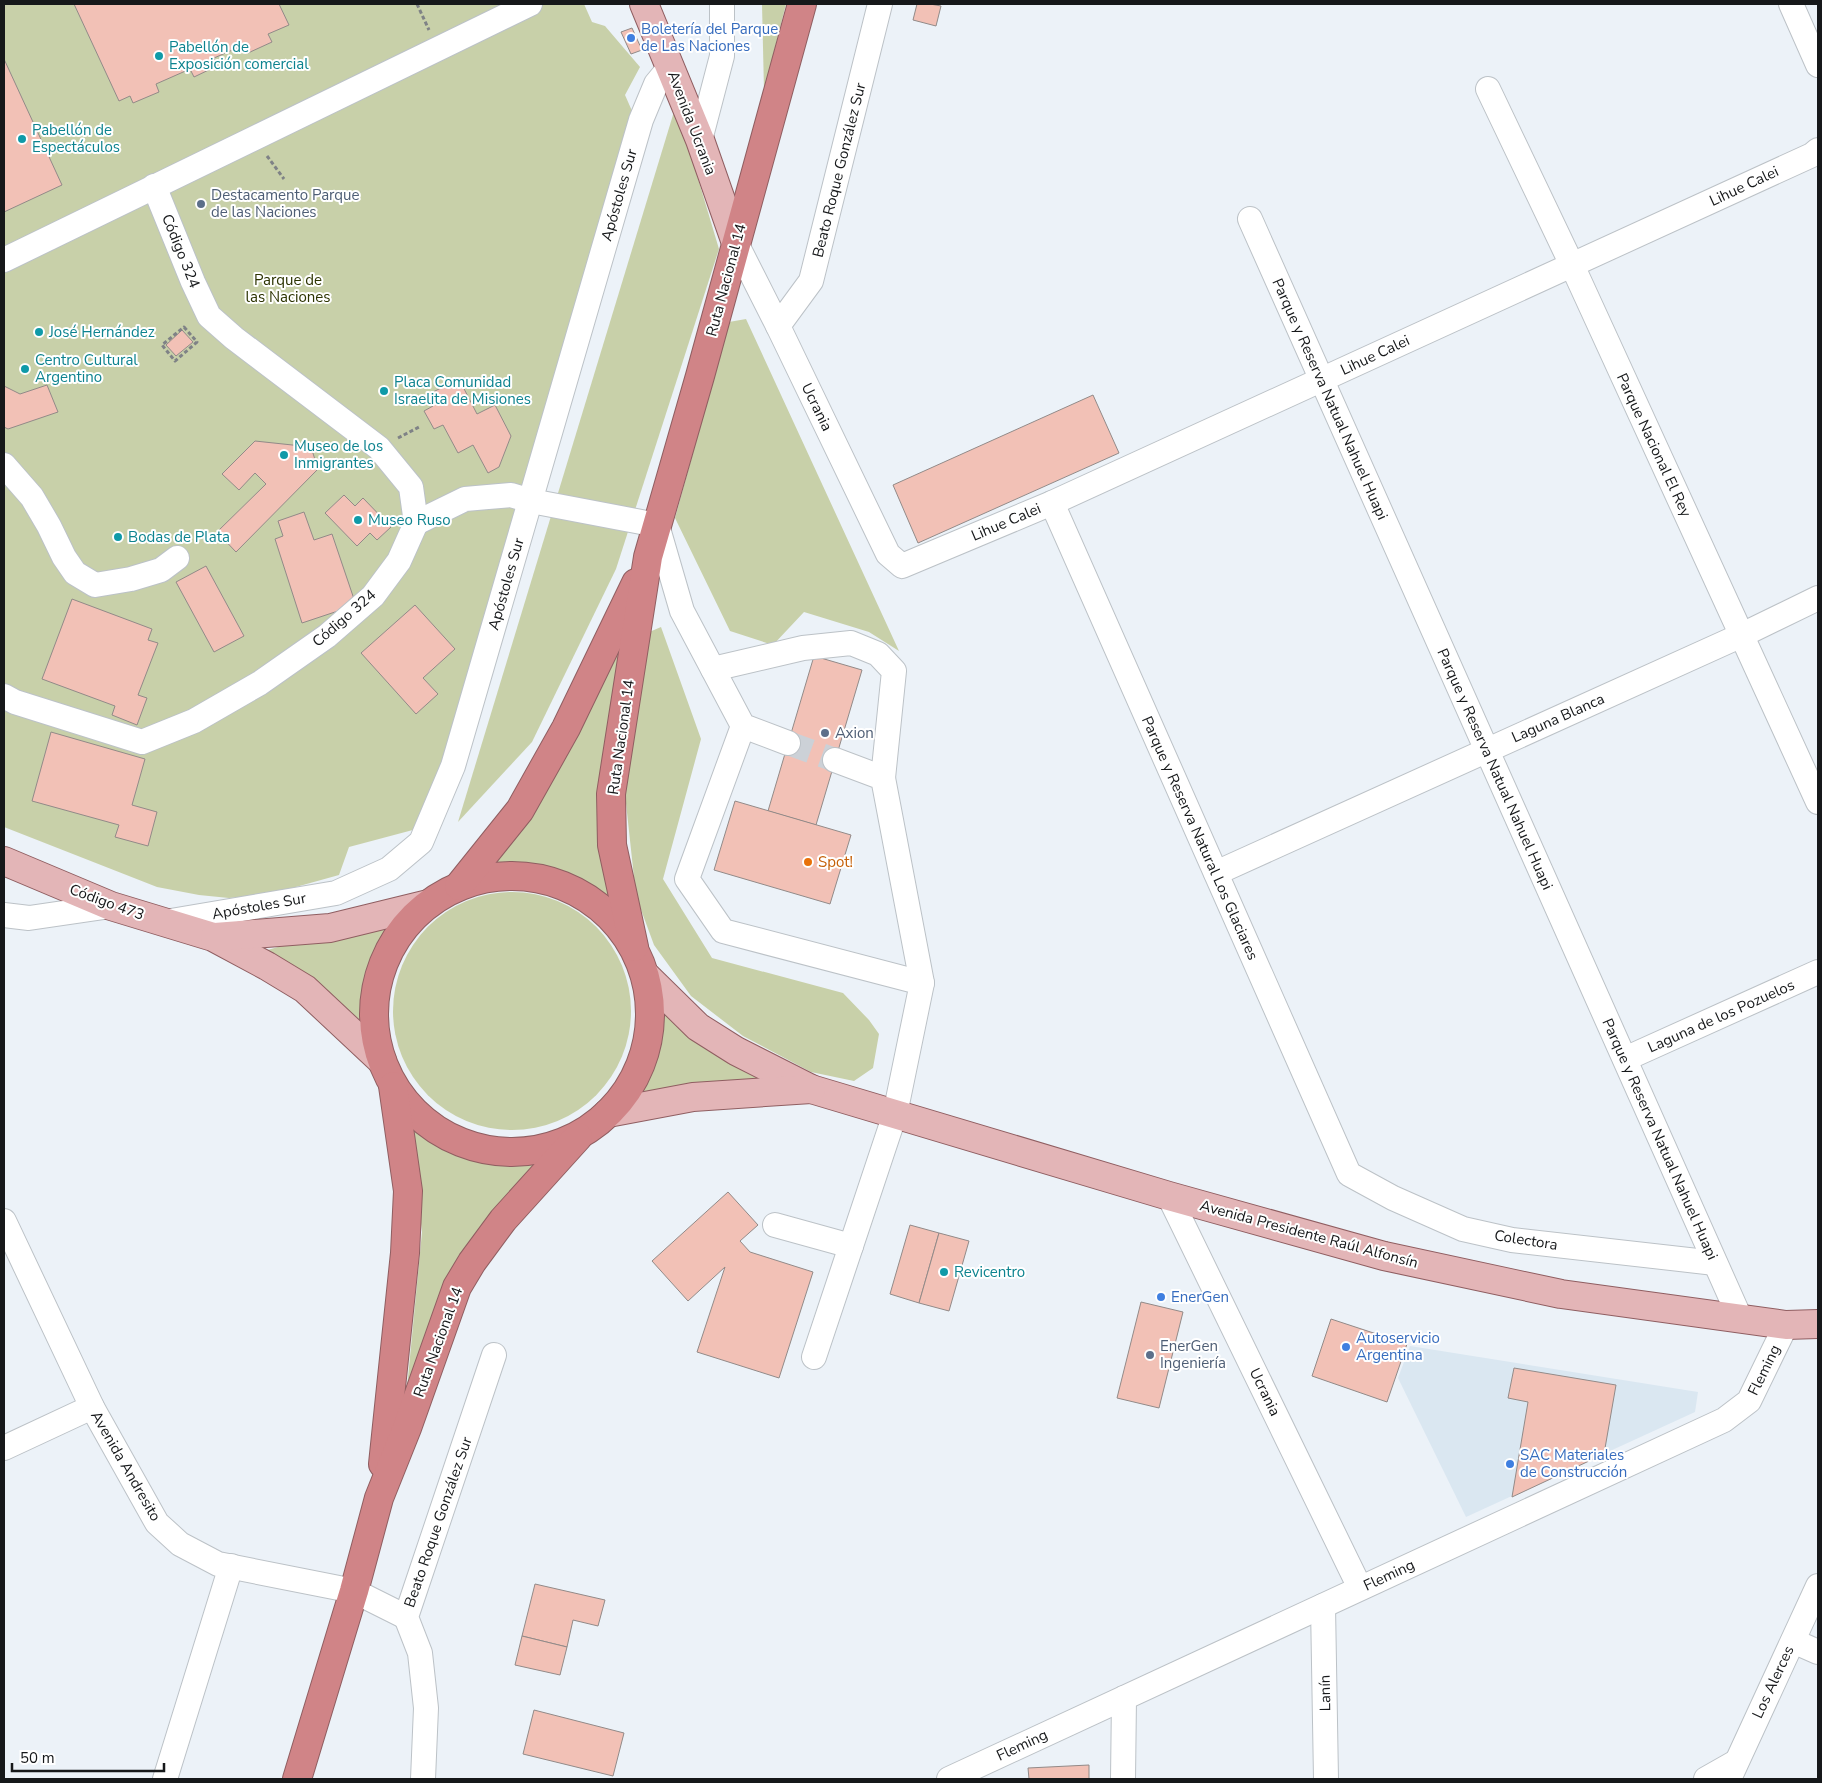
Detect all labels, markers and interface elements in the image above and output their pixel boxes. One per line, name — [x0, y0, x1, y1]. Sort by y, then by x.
place label: Boletería del Parque de Las Naciones — [641, 19, 778, 56]
marker: Boletería del Parque de Las Naciones — [625, 32, 637, 44]
place label: Pabellón de Exposición comercial — [169, 37, 309, 74]
marker: Pabellón de Exposición comercial — [153, 50, 165, 62]
street label: Avenida Ucrania — [663, 68, 721, 178]
street label: Beato Roque González Sur — [808, 80, 871, 259]
place label: Pabellón de Espectáculos — [32, 120, 120, 157]
marker: Pabellón de Espectáculos — [16, 133, 28, 145]
street label: Apóstoles Sur — [596, 146, 642, 243]
street label: Lihue Calei — [1706, 161, 1782, 211]
place label: Destacamento Parque de las Naciones — [211, 185, 360, 222]
marker: Destacamento Parque de las Naciones — [195, 198, 207, 210]
street label: Código 324 — [157, 211, 205, 291]
street label: Ruta Nacional 14 — [701, 221, 751, 339]
park label: Parque de las Naciones — [246, 270, 331, 307]
street label: Parque y Reserva Natual Nahuel Huapi — [1268, 275, 1392, 523]
place label: José Hernández — [48, 322, 155, 342]
marker: José Hernández — [33, 326, 45, 338]
street label: Lihue Calei — [1337, 330, 1413, 380]
place label: Centro Cultural Argentino — [35, 350, 138, 387]
marker: Centro Cultural Argentino — [19, 363, 31, 375]
street label: Parque Nacional El Rey — [1612, 370, 1696, 520]
place label: Placa Comunidad Israelita de Misiones — [394, 372, 531, 409]
street label: Ucrania — [797, 380, 837, 434]
marker: Placa Comunidad Israelita de Misiones — [378, 385, 390, 397]
place label: Museo de los Inmigrantes — [294, 436, 383, 473]
marker: Museo de los Inmigrantes — [278, 449, 290, 461]
street label: Lihue Calei — [968, 498, 1044, 546]
place label: Museo Ruso — [368, 510, 451, 530]
marker: Museo Ruso — [352, 514, 364, 526]
place label: Bodas de Plata — [128, 527, 230, 547]
marker: Bodas de Plata — [112, 531, 124, 543]
street label: Apóstoles Sur — [483, 535, 529, 632]
street label: Código 324 — [308, 585, 380, 651]
street label: Parque y Reserva Natual Nahuel Huapi — [1433, 645, 1557, 893]
street label: Ruta Nacional 14 — [603, 678, 639, 796]
street label: Laguna Blanca — [1508, 689, 1608, 747]
street label: Parque y Reserva Natural Los Glaciares — [1137, 713, 1263, 963]
place label: Axion — [835, 723, 874, 743]
marker: Axion — [819, 727, 831, 739]
place label: Spot! — [818, 852, 853, 872]
marker: Spot! — [802, 856, 814, 868]
street label: Código 473 — [67, 879, 147, 925]
street label: Apóstoles Sur — [210, 888, 308, 924]
street label: Laguna de los Pozuelos — [1644, 975, 1798, 1057]
street label: Parque y Reserva Natual Nahuel Huapi — [1598, 1015, 1722, 1263]
street label: Avenida Presidente Raúl Alfonsín — [1198, 1195, 1420, 1273]
street label: Colectora — [1493, 1225, 1559, 1255]
place label: Revicentro — [954, 1262, 1025, 1282]
marker: Revicentro — [938, 1266, 950, 1278]
street label: Ruta Nacional 14 — [409, 1284, 467, 1400]
place label: EnerGen — [1171, 1287, 1229, 1307]
marker: EnerGen — [1155, 1291, 1167, 1303]
place label: Autoservicio Argentina — [1356, 1328, 1440, 1365]
place label: EnerGen Ingeniería — [1160, 1336, 1226, 1373]
marker: Autoservicio Argentina — [1340, 1341, 1352, 1353]
street label: Fleming — [1743, 1341, 1785, 1399]
marker: EnerGen Ingeniería — [1144, 1349, 1156, 1361]
street label: Ucrania — [1245, 1365, 1285, 1419]
street label: Avenida Andresito — [86, 1407, 166, 1525]
street label: Beato Roque González Sur — [399, 1433, 477, 1610]
place label: SAC Materiales de Construcción — [1520, 1445, 1627, 1482]
marker: SAC Materiales de Construcción — [1504, 1458, 1516, 1470]
street label: Fleming — [1360, 1554, 1418, 1596]
street label: Los Alerces — [1747, 1642, 1799, 1722]
street label: Lanín — [1315, 1675, 1335, 1711]
street label: Fleming — [993, 1724, 1051, 1766]
scale bar — [12, 1740, 165, 1772]
text: 50 m — [20, 1748, 55, 1768]

